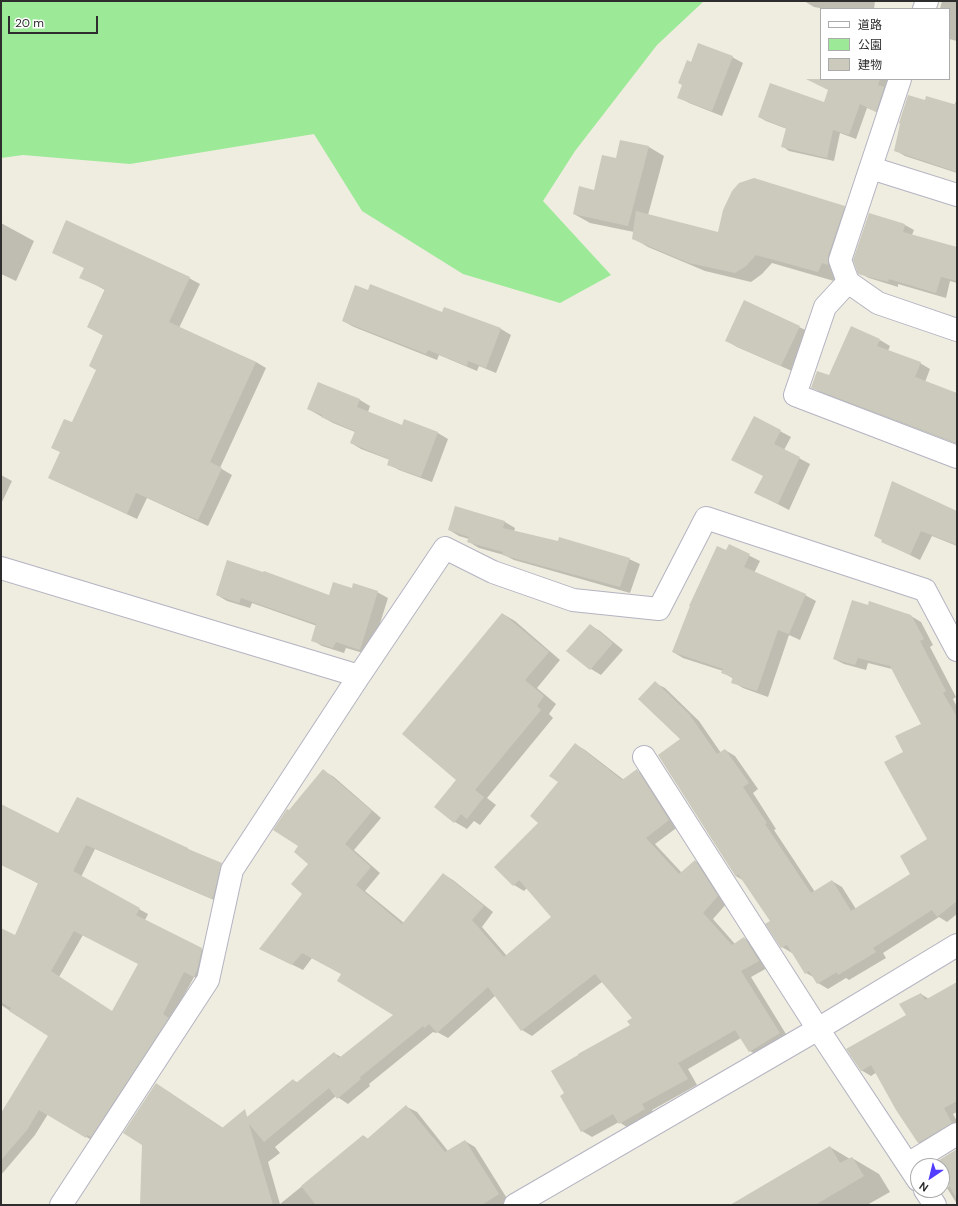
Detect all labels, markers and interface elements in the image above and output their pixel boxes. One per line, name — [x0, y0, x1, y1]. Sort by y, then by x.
scale bar — [10, 8, 100, 34]
legend — [820, 8, 950, 80]
text: 20 m — [15, 15, 44, 31]
text: 道路 — [858, 17, 882, 33]
text: 公園 — [858, 37, 882, 53]
text: 建物 — [858, 57, 882, 73]
north arrow — [910, 1158, 950, 1198]
text: N — [916, 1179, 931, 1195]

